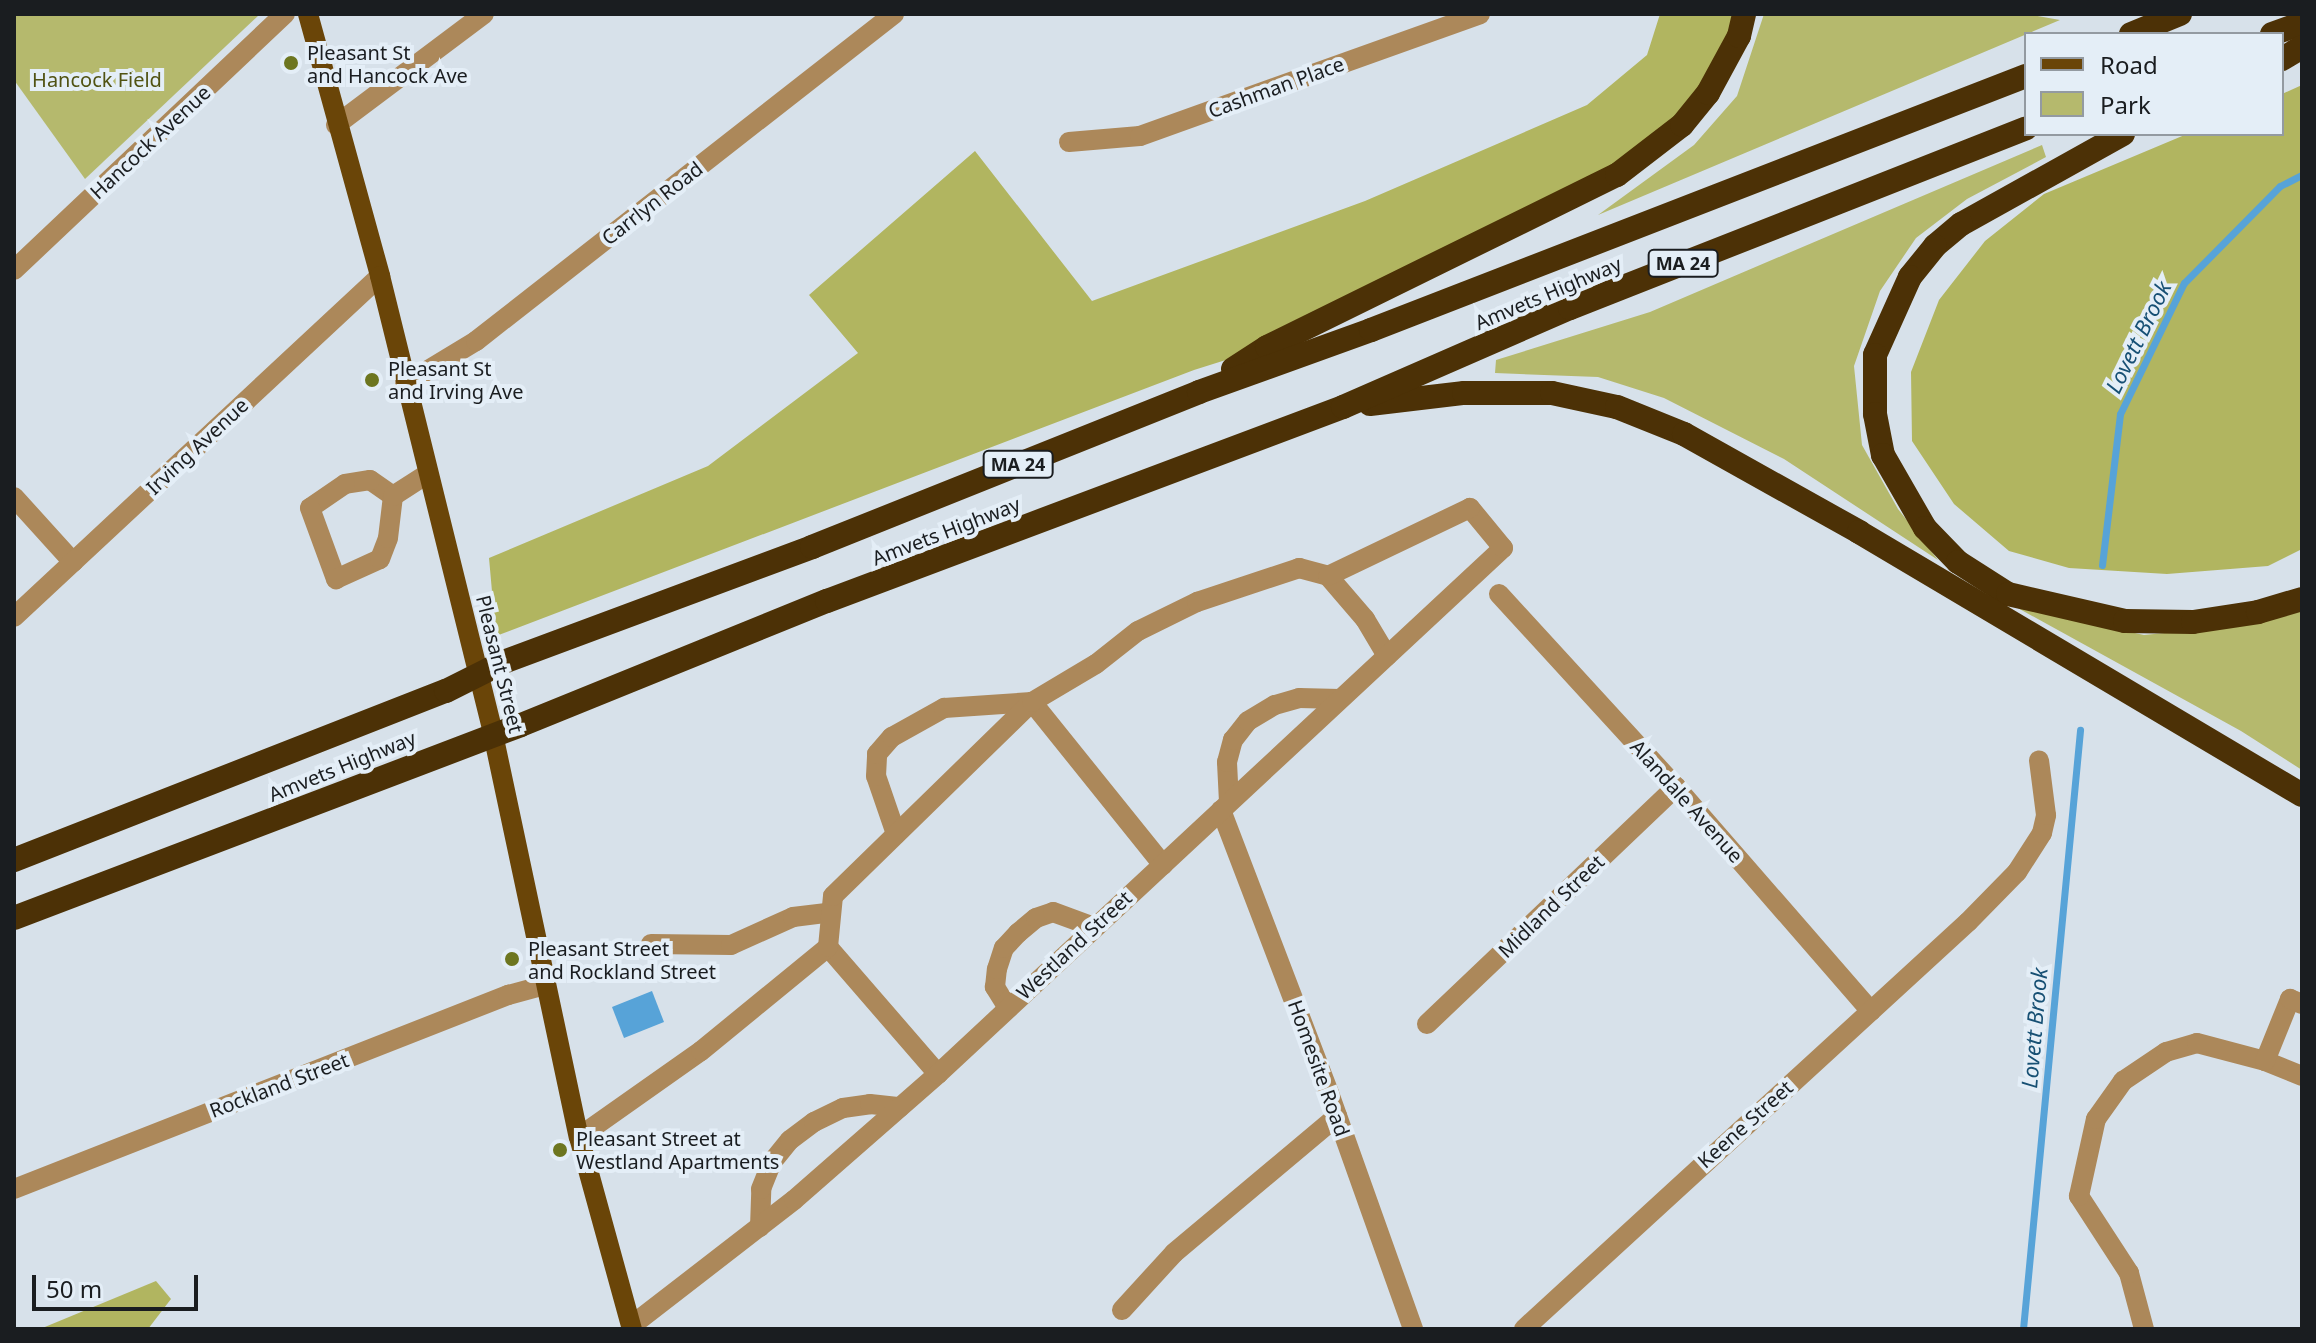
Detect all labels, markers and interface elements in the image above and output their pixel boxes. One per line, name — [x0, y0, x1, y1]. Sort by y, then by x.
legend — [2024, 32, 2284, 136]
place label: Pleasant St and Hancock Ave — [307, 40, 468, 87]
text: Road — [2100, 48, 2158, 81]
street label: Cashman Place — [1205, 51, 1347, 123]
marker: Pleasant St and Hancock Ave — [282, 54, 300, 72]
park label: Hancock Field — [32, 67, 162, 91]
street label: Hancock Avenue — [85, 80, 215, 204]
text: Park — [2100, 88, 2151, 121]
street label: Carrlyn Road — [597, 156, 707, 250]
road number: MA 24 — [1647, 249, 1719, 277]
street label: Amvets Highway — [1471, 251, 1625, 335]
water label: Lovett Brook — [2100, 277, 2176, 397]
place label: Pleasant St and Irving Ave — [388, 356, 524, 403]
marker: Pleasant St and Irving Ave — [363, 371, 381, 389]
street label: Irving Avenue — [141, 393, 253, 499]
road number: MA 24 — [982, 450, 1054, 478]
street label: Amvets Highway — [869, 492, 1023, 570]
street label: Pleasant Street — [471, 593, 529, 735]
street label: Amvets Highway — [265, 726, 419, 806]
street label: Alandale Avenue — [1626, 735, 1748, 867]
street label: Midland Street — [1493, 850, 1609, 962]
street label: Westland Street — [1012, 886, 1136, 1004]
place label: Pleasant Street and Rockland Street — [528, 936, 716, 983]
marker: Pleasant Street and Rockland Street — [503, 950, 521, 968]
water label: Lovett Brook — [2016, 966, 2052, 1090]
street label: Homesite Road — [1283, 997, 1355, 1139]
street label: Rockland Street — [206, 1047, 352, 1123]
street label: Keene Street — [1693, 1075, 1797, 1173]
place label: Pleasant Street at Westland Apartments — [576, 1126, 779, 1173]
marker: Pleasant Street at Westland Apartments — [551, 1141, 569, 1159]
scale bar — [36, 1259, 202, 1309]
text: 50 m — [46, 1272, 102, 1305]

